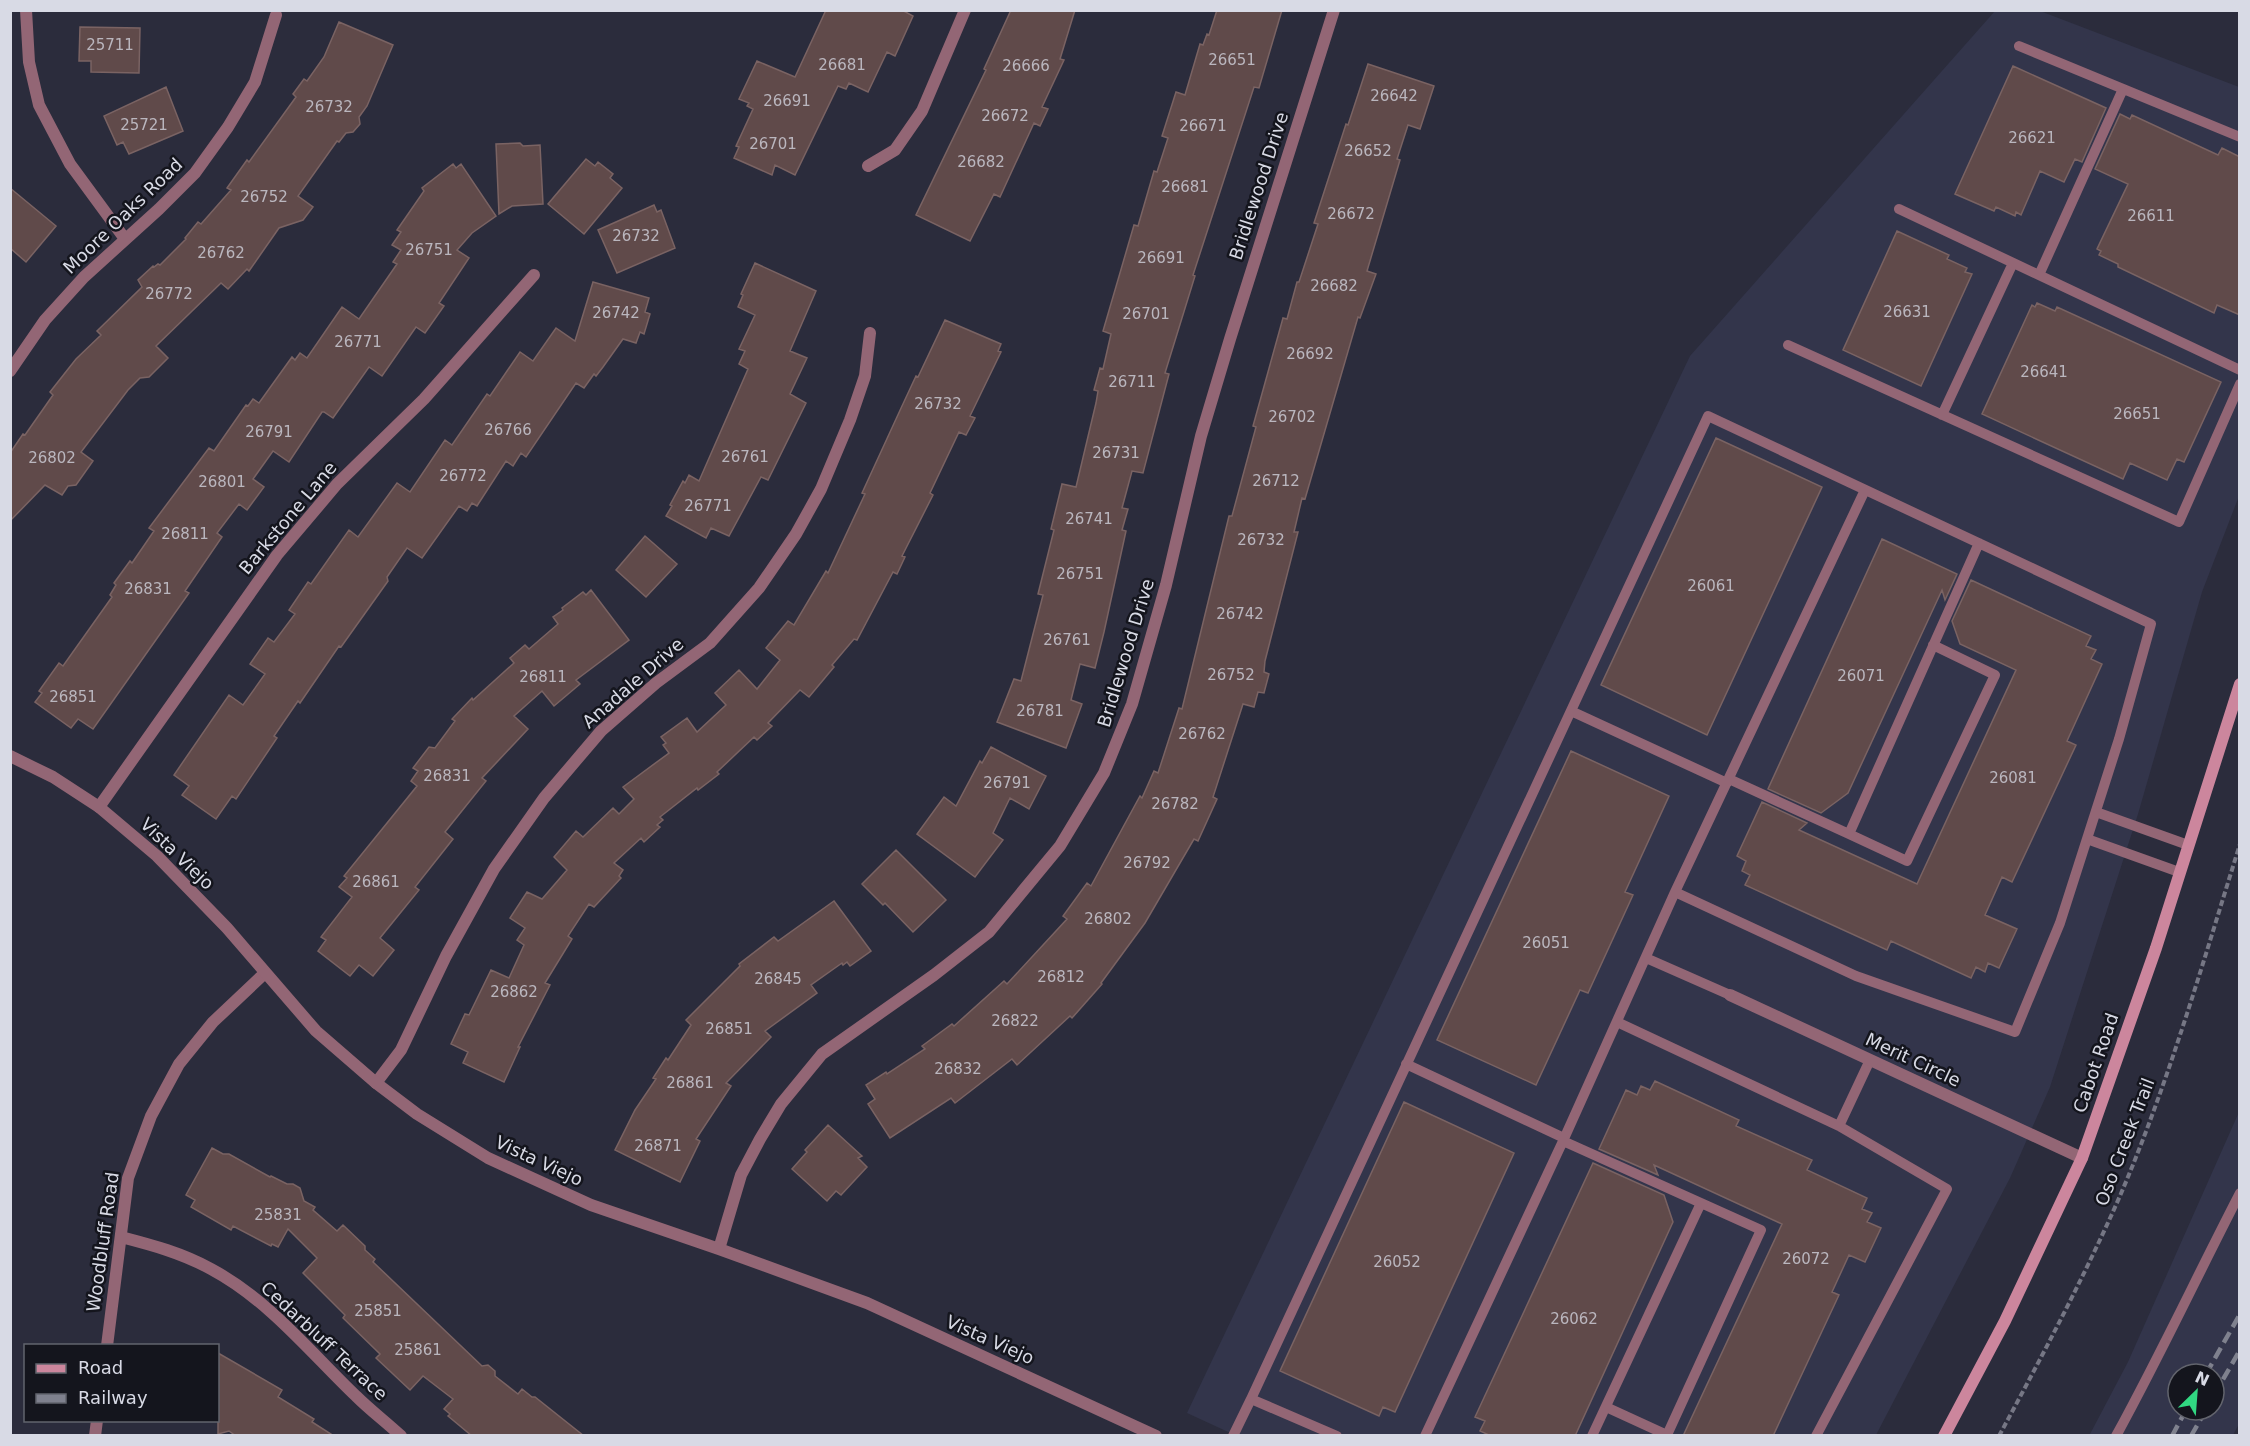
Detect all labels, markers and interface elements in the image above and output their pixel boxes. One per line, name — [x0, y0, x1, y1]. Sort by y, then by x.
house number: 25711 — [86, 36, 134, 54]
house number: 26651 — [1208, 51, 1256, 69]
house number: 26681 — [818, 56, 866, 74]
house number: 26666 — [1002, 57, 1050, 75]
house number: 26642 — [1370, 87, 1418, 105]
house number: 26691 — [763, 92, 811, 110]
house number: 26732 — [305, 98, 353, 116]
house number: 26672 — [981, 107, 1029, 125]
street label: Bridlewood Drive — [1225, 109, 1292, 262]
house number: 25721 — [120, 116, 168, 134]
house number: 26671 — [1179, 117, 1227, 135]
house number: 26621 — [2008, 129, 2056, 147]
house number: 26701 — [749, 135, 797, 153]
house number: 26652 — [1344, 142, 1392, 160]
street label: Moore Oaks Road — [59, 153, 187, 278]
house number: 26682 — [957, 153, 1005, 171]
house number: 26681 — [1161, 178, 1209, 196]
house number: 26752 — [240, 188, 288, 206]
house number: 26672 — [1327, 205, 1375, 223]
house number: 26611 — [2127, 207, 2175, 225]
house number: 26732 — [612, 227, 660, 245]
house number: 26751 — [405, 241, 453, 259]
house number: 26762 — [197, 244, 245, 262]
house number: 26691 — [1137, 249, 1185, 267]
house number: 26682 — [1310, 277, 1358, 295]
house number: 26772 — [145, 285, 193, 303]
house number: 26631 — [1883, 303, 1931, 321]
house number: 26742 — [592, 304, 640, 322]
house number: 26701 — [1122, 305, 1170, 323]
house number: 26771 — [334, 333, 382, 351]
house number: 26692 — [1286, 345, 1334, 363]
house number: 26641 — [2020, 363, 2068, 381]
house number: 26711 — [1108, 373, 1156, 391]
house number: 26732 — [914, 395, 962, 413]
house number: 26651 — [2113, 405, 2161, 423]
house number: 26702 — [1268, 408, 1316, 426]
house number: 26766 — [484, 421, 532, 439]
house number: 26791 — [245, 423, 293, 441]
house number: 26731 — [1092, 444, 1140, 462]
house number: 26761 — [721, 448, 769, 466]
house number: 26802 — [28, 449, 76, 467]
street label: Barkstone Lane — [234, 457, 341, 578]
house number: 26772 — [439, 467, 487, 485]
house number: 26712 — [1252, 472, 1300, 490]
house number: 26801 — [198, 473, 246, 491]
house number: 26771 — [684, 497, 732, 515]
house number: 26741 — [1065, 510, 1113, 528]
house number: 26811 — [161, 525, 209, 543]
house number: 26732 — [1237, 531, 1285, 549]
house number: 26751 — [1056, 565, 1104, 583]
street label: Bridlewood Drive — [1093, 576, 1158, 730]
house number: 26061 — [1687, 577, 1735, 595]
house number: 26831 — [124, 580, 172, 598]
house number: 26742 — [1216, 605, 1264, 623]
house number: 26761 — [1043, 631, 1091, 649]
street label: Anadale Drive — [578, 633, 687, 732]
house number: 26752 — [1207, 666, 1255, 684]
house number: 26071 — [1837, 667, 1885, 685]
house number: 26811 — [519, 668, 567, 686]
house number: 26851 — [49, 688, 97, 706]
house number: 26781 — [1016, 702, 1064, 720]
house number: 26762 — [1178, 725, 1226, 743]
house number: 26831 — [423, 767, 471, 785]
house number: 26081 — [1989, 769, 2037, 787]
house number: 26791 — [983, 774, 1031, 792]
house number: 26782 — [1151, 795, 1199, 813]
street label: Vista Viejo — [136, 813, 218, 894]
house number: 26792 — [1123, 854, 1171, 872]
house number: 26861 — [352, 873, 400, 891]
house number: 26802 — [1084, 910, 1132, 928]
house number: 26051 — [1522, 934, 1570, 952]
house number: 26812 — [1037, 968, 1085, 986]
house number: 26845 — [754, 970, 802, 988]
house number: 26862 — [490, 983, 538, 1001]
street label: Cabot Road — [2069, 1010, 2122, 1115]
house number: 26822 — [991, 1012, 1039, 1030]
house number: 26851 — [705, 1020, 753, 1038]
street label: Merit Circle — [1862, 1028, 1964, 1091]
house number: 26832 — [934, 1060, 982, 1078]
house number: 26861 — [666, 1074, 714, 1092]
street label: Oso Creek Trail — [2091, 1075, 2159, 1209]
street label: Vista Viejo — [492, 1131, 586, 1190]
house number: 26871 — [634, 1137, 682, 1155]
street label: Woodbluff Road — [82, 1170, 123, 1313]
house number: 25831 — [254, 1206, 302, 1224]
house number: 26072 — [1782, 1250, 1830, 1268]
house number: 26052 — [1373, 1253, 1421, 1271]
street label: Cedarbluff Terrace — [257, 1277, 392, 1405]
house number: 25851 — [354, 1302, 402, 1320]
house number: 26062 — [1550, 1310, 1598, 1328]
street label: Vista Viejo — [943, 1311, 1037, 1368]
house number: 25861 — [394, 1341, 442, 1359]
legend — [24, 1344, 219, 1422]
text: Road — [78, 1357, 123, 1378]
north arrow — [2166, 1362, 2226, 1422]
text: N — [2192, 1367, 2212, 1390]
text: Railway — [78, 1387, 148, 1408]

